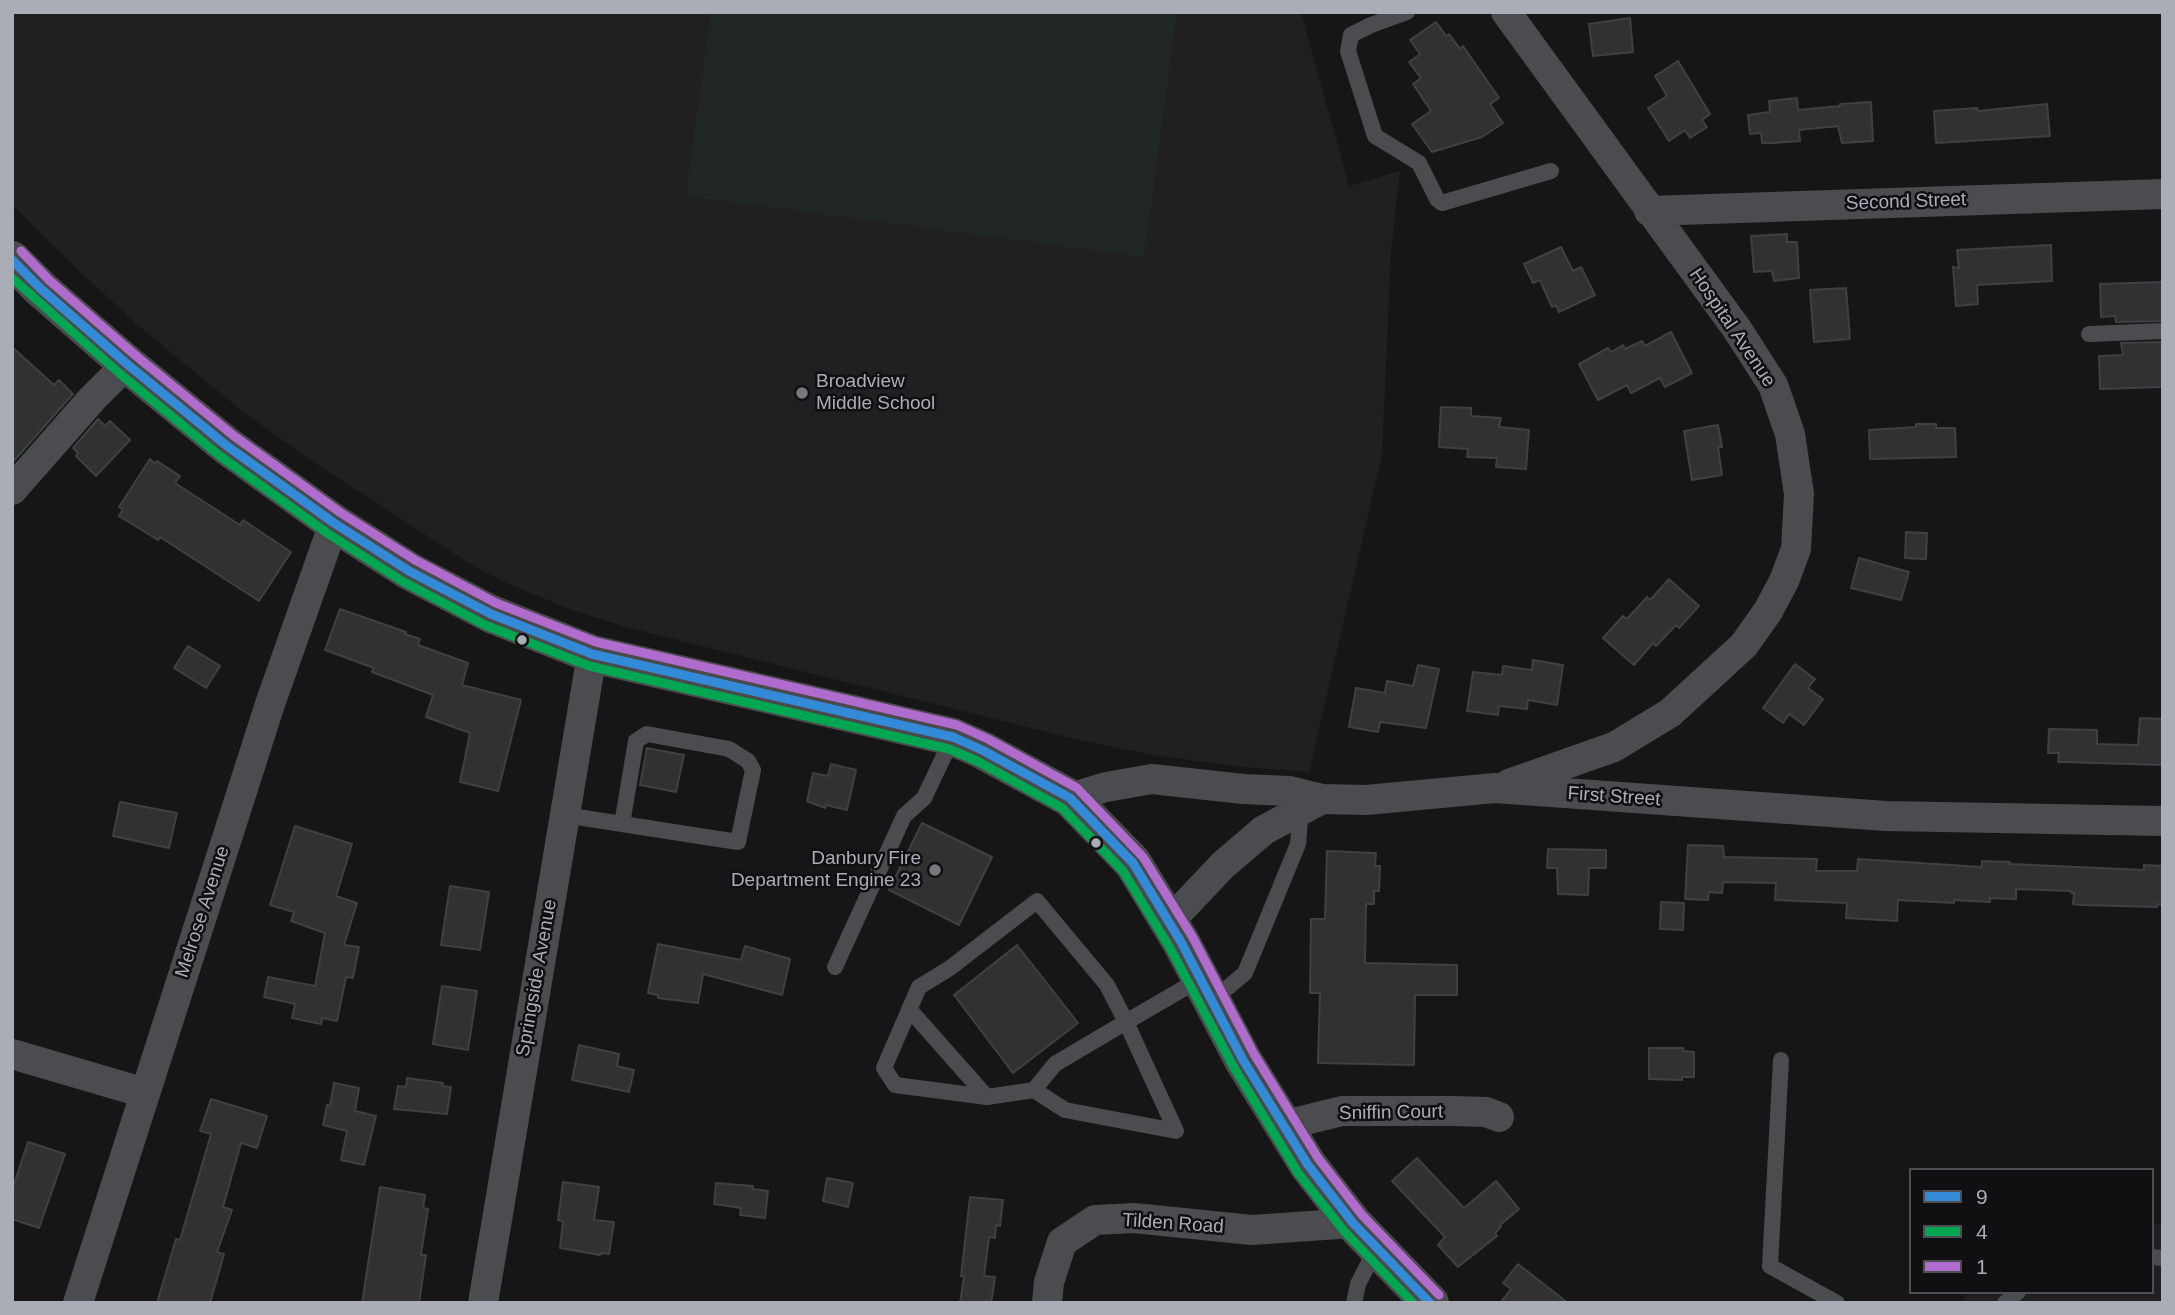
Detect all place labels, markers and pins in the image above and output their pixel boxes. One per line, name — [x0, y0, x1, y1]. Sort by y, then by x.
place label: Broadview Middle School — [816, 371, 935, 415]
marker: Broadview Middle School — [794, 385, 810, 401]
unlabelled marker — [515, 633, 529, 647]
unlabelled marker — [1089, 836, 1103, 850]
place label: Danbury Fire Department Engine 23 — [731, 848, 921, 892]
marker: Danbury Fire Department Engine 23 — [927, 862, 943, 878]

